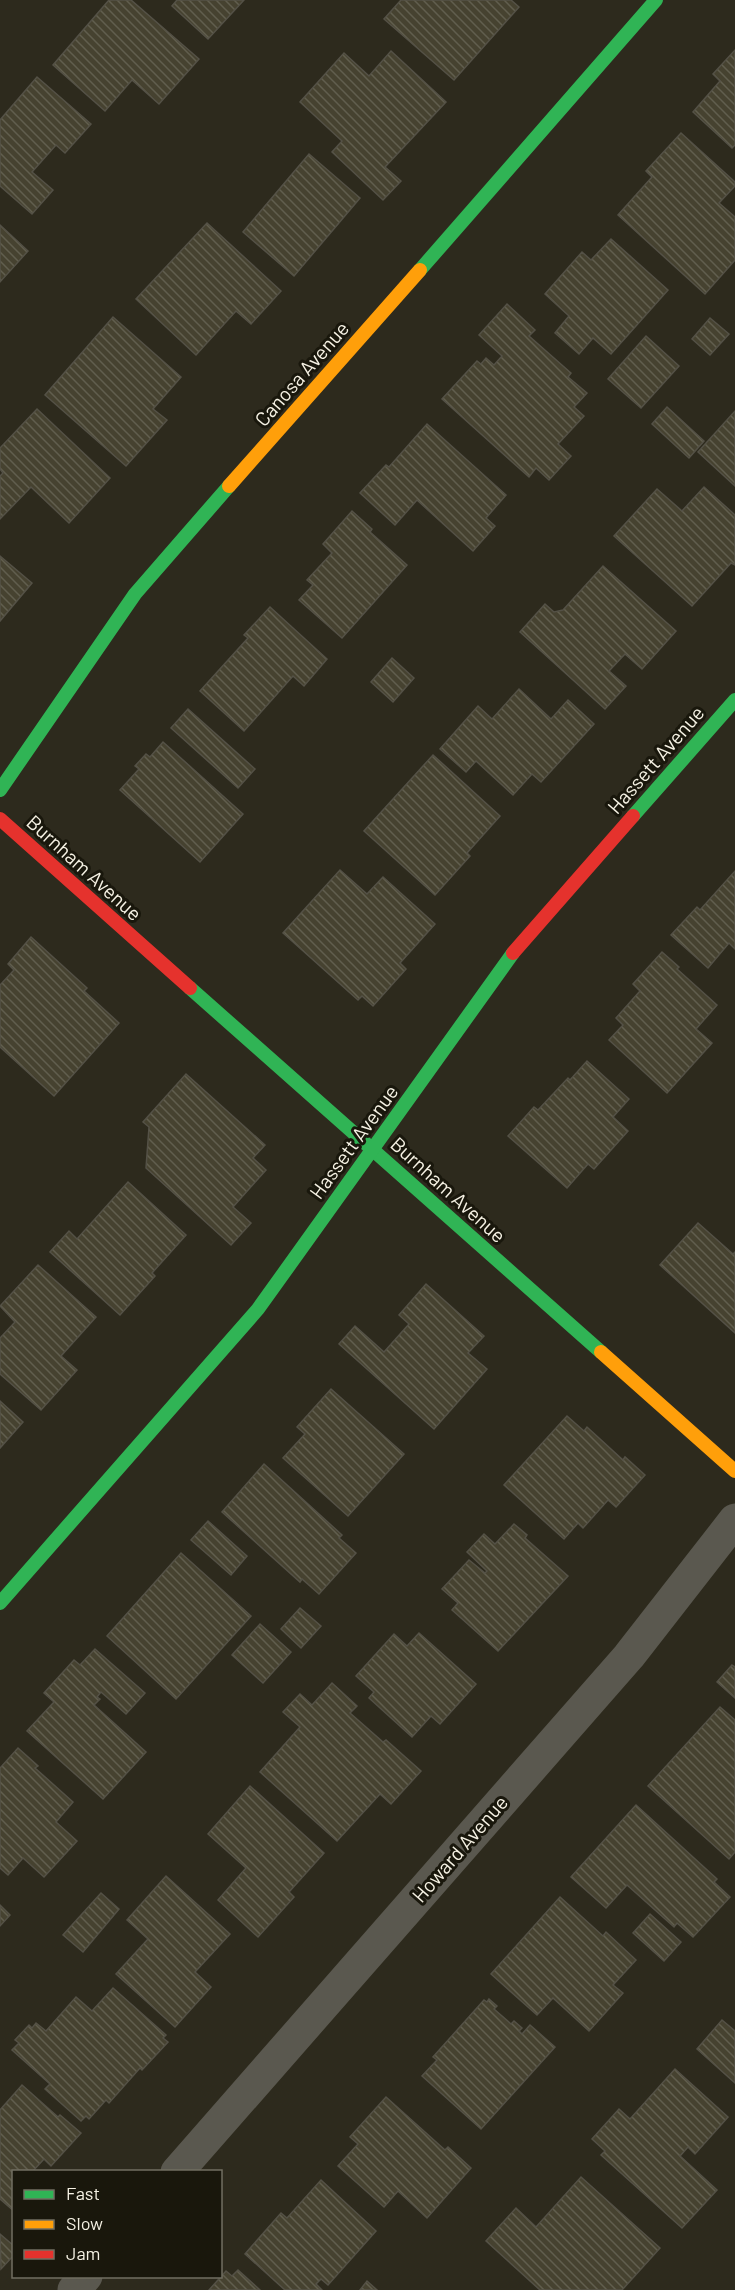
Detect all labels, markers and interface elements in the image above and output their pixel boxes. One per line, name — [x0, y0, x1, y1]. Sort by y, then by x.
street label: Canosa Avenue — [249, 316, 353, 431]
street label: Hassett Avenue — [602, 701, 709, 818]
street label: Burnham Avenue — [22, 809, 147, 925]
street label: Hassett Avenue — [304, 1080, 403, 1203]
street label: Burnham Avenue — [386, 1131, 511, 1247]
street label: Howard Avenue — [406, 1790, 512, 1907]
legend — [12, 2170, 222, 2278]
text: Fast — [66, 2182, 100, 2204]
text: Slow — [66, 2212, 103, 2234]
text: Jam — [66, 2242, 100, 2264]

